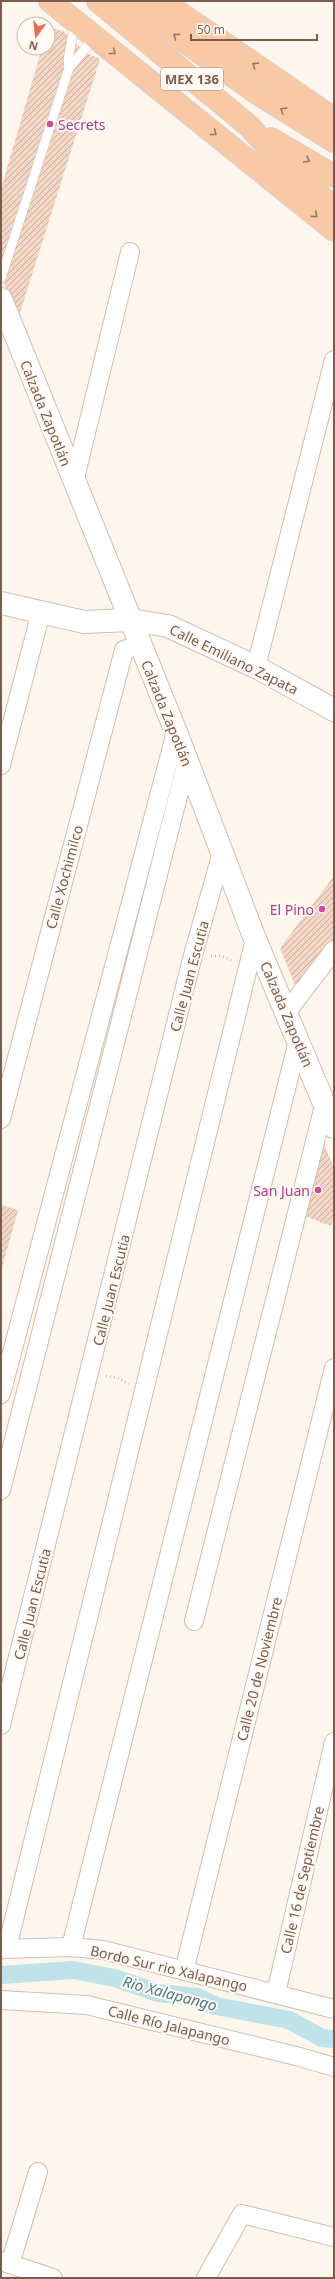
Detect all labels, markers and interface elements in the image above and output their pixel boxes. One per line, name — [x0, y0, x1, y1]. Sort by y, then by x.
north arrow — [16, 16, 56, 56]
scale bar — [191, 16, 317, 42]
text: 50 m — [197, 21, 225, 38]
one-way arrow — [174, 33, 181, 40]
text: N — [27, 38, 40, 55]
one-way arrow — [108, 47, 115, 54]
one-way arrow — [253, 63, 260, 70]
road number: MEX 136 — [161, 68, 223, 90]
one-way arrow — [280, 107, 287, 114]
place label: Secrets — [58, 115, 106, 134]
marker: Secrets — [45, 119, 55, 129]
one-way arrow — [210, 128, 217, 135]
one-way arrow — [303, 155, 310, 162]
one-way arrow — [311, 210, 318, 217]
street label: Calzada Zapotlán — [16, 357, 76, 469]
street label: Calle Emiliano Zapata — [166, 620, 302, 698]
street label: Calzada Zapotlán — [137, 657, 197, 769]
street label: Calle Xochimilco — [41, 823, 87, 931]
place label: El Pino — [270, 900, 314, 919]
marker: El Pino — [317, 904, 327, 914]
street label: Calle Juan Escutia — [165, 918, 213, 1034]
street label: Calzada Zapotlán — [256, 958, 318, 1070]
place label: San Juan — [253, 1181, 310, 1200]
marker: San Juan — [313, 1185, 323, 1195]
street label: Calle Juan Escutia — [88, 1232, 134, 1348]
street label: Calle Juan Escutia — [9, 1546, 55, 1662]
street label: Calle 20 de Noviembre — [232, 1595, 286, 1743]
street label: Calle 16 de Septiembre — [276, 1804, 328, 1956]
street label: Bordo Sur rio Xalapango — [89, 1941, 249, 1995]
water label: Rio Xalapango — [121, 1971, 219, 2015]
street label: Calle Río Jalapango — [106, 2001, 232, 2049]

